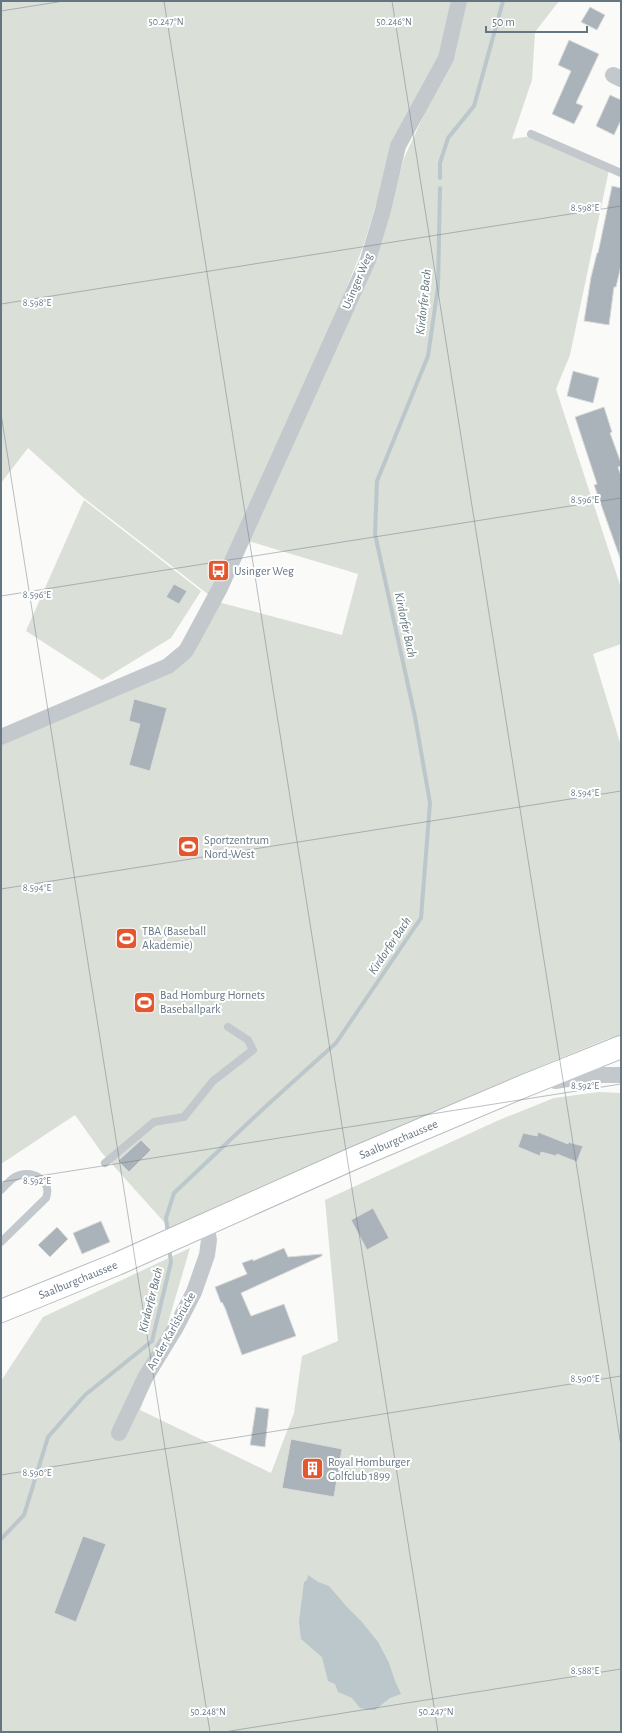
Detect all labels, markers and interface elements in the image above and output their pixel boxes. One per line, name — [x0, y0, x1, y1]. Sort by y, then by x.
scale bar — [486, 8, 587, 34]
text: 50 m — [492, 16, 515, 28]
text: 50.247°N — [148, 17, 184, 27]
text: 50.246°N — [376, 17, 412, 27]
text: 8.598°E — [571, 203, 599, 213]
street label: Usinger Weg — [340, 251, 374, 311]
water label: Kirdorfer Bach — [414, 268, 434, 336]
text: 8.598°E — [23, 298, 51, 308]
text: 8.596°E — [571, 495, 599, 505]
bus stop icon: Usinger Weg — [206, 558, 232, 584]
place label: Usinger Weg — [234, 565, 294, 577]
text: 8.596°E — [23, 590, 51, 600]
water label: Kirdorfer Bach — [392, 591, 418, 659]
text: 8.594°E — [571, 788, 599, 798]
sports icon: Sportzentrum Nord-West — [175, 834, 201, 860]
place label: Sportzentrum Nord-West — [204, 834, 269, 860]
text: 8.594°E — [23, 883, 51, 893]
water label: Kirdorfer Bach — [366, 915, 414, 977]
sports icon: TBA (Baseball Akademie) — [113, 925, 139, 951]
place label: TBA (Baseball Akademie) — [142, 925, 206, 951]
sports icon: Bad Homburg Hornets Baseballpark — [132, 989, 158, 1015]
place label: Bad Homburg Hornets Baseballpark — [160, 989, 265, 1015]
text: 8.592°E — [571, 1081, 599, 1091]
street label: Saalburgchaussee — [357, 1117, 439, 1161]
text: 8.592°E — [23, 1176, 51, 1186]
street label: Saalburgchaussee — [37, 1259, 119, 1301]
water label: Kirdorfer Bach — [137, 1266, 165, 1334]
street label: An der Karlsbrücke — [145, 1290, 197, 1372]
text: 8.590°E — [571, 1374, 600, 1384]
building icon: Royal Homburger Golfclub 1899 — [299, 1456, 325, 1482]
place label: Royal Homburger Golfclub 1899 — [328, 1456, 410, 1482]
text: 8.590°E — [23, 1468, 52, 1478]
text: 8.588°E — [571, 1666, 599, 1676]
text: 50.248°N — [190, 1707, 226, 1717]
text: 50.247°N — [418, 1707, 454, 1717]

